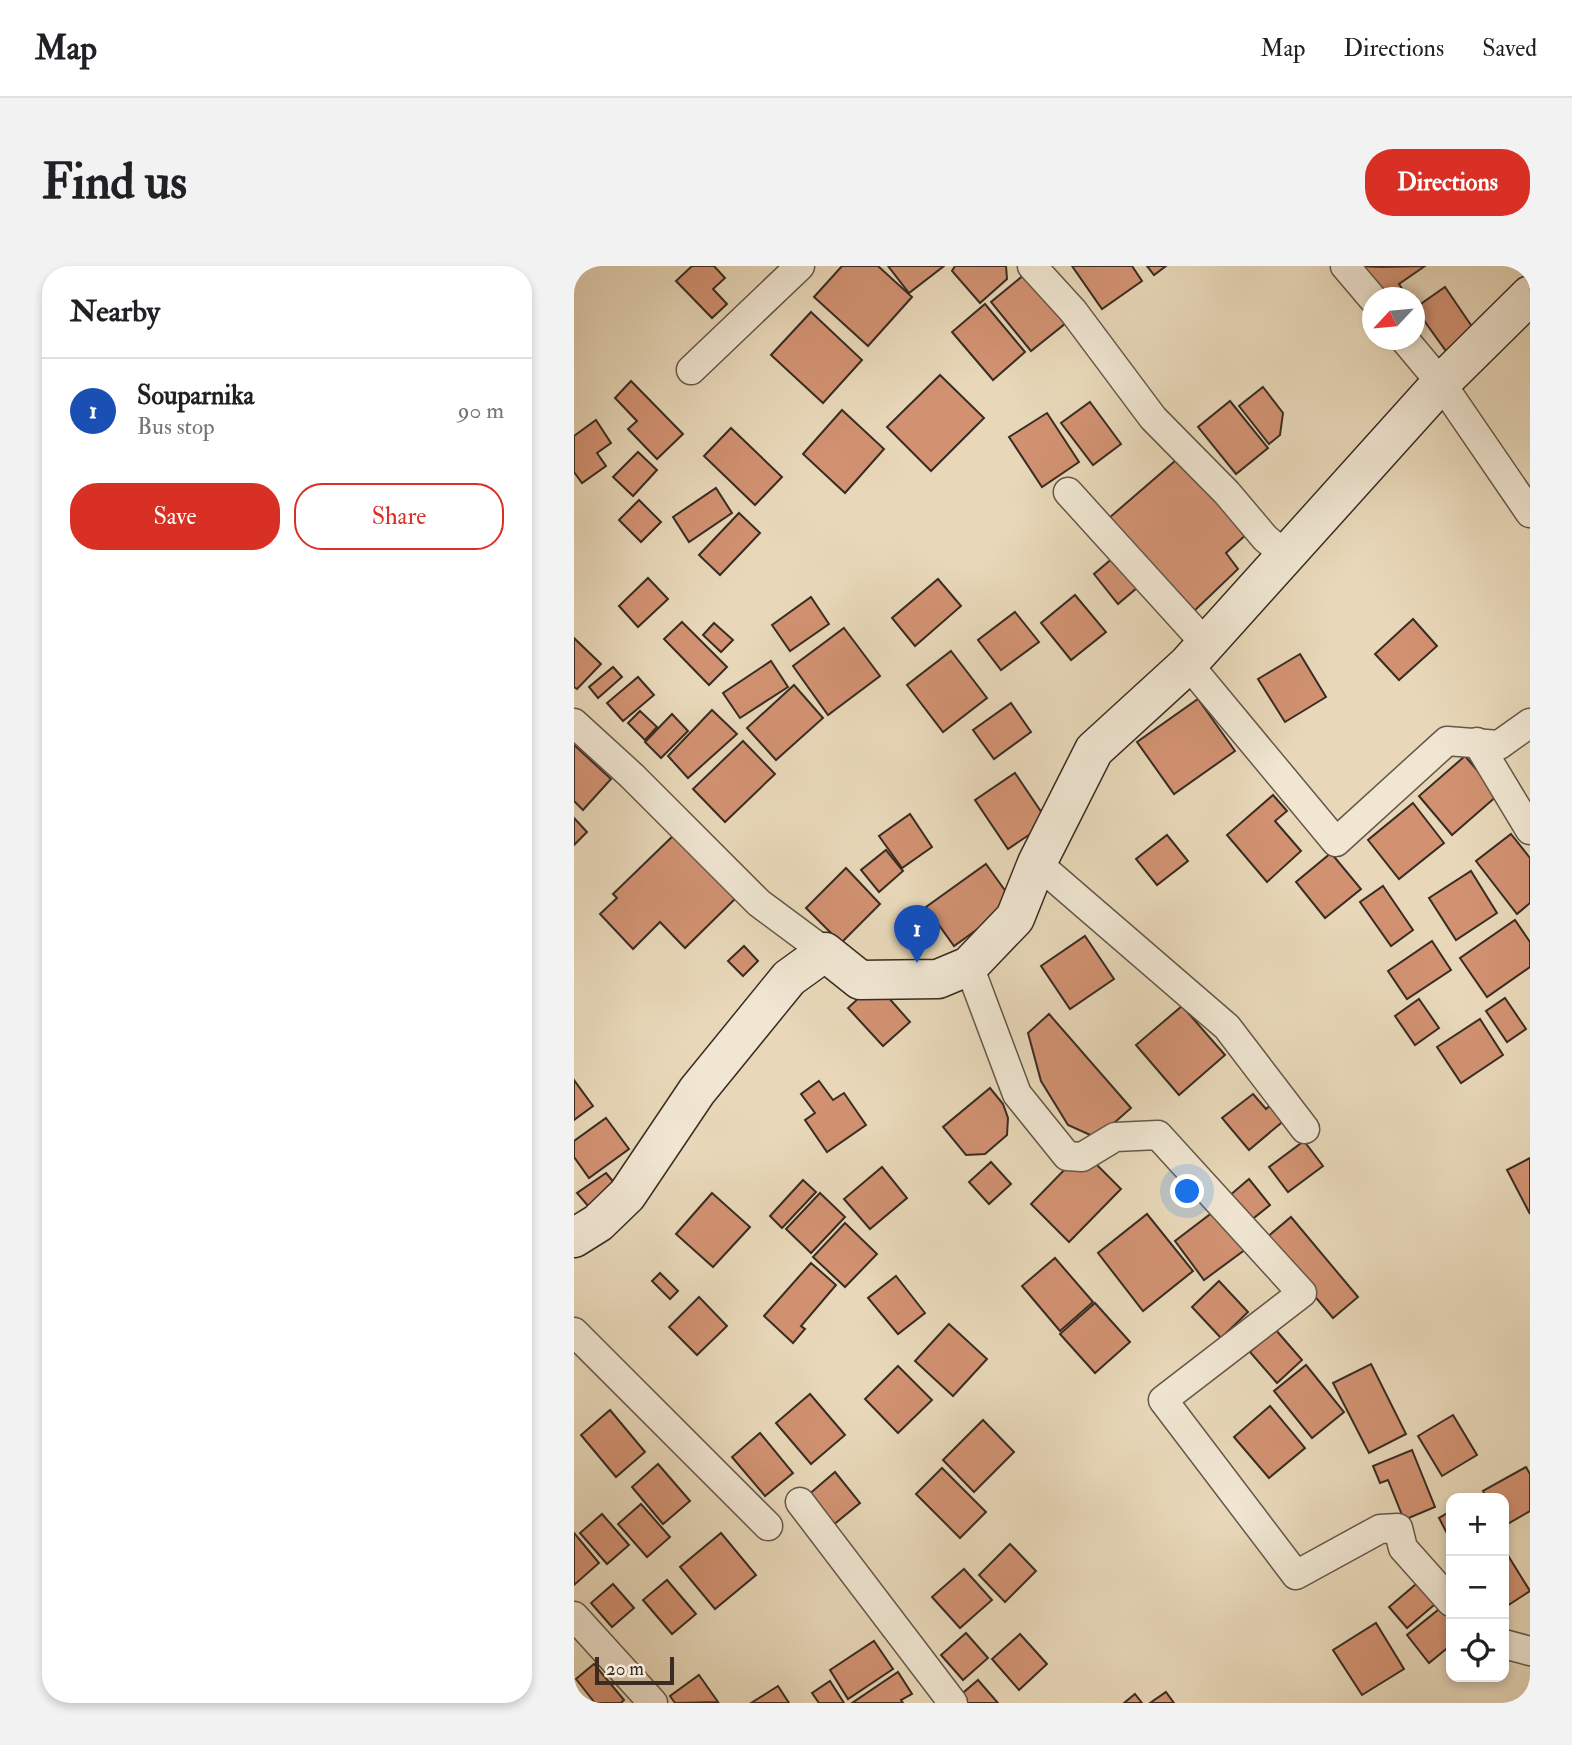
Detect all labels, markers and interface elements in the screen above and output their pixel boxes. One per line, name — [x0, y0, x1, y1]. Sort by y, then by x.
text: Map — [35, 28, 97, 69]
text: Map — [1260, 33, 1305, 64]
text: Directions — [1343, 33, 1444, 64]
text: Saved — [1482, 33, 1537, 64]
button: Directions — [1365, 149, 1530, 216]
text: Find us — [42, 152, 187, 213]
north arrow — [1362, 287, 1425, 350]
text: Nearby — [70, 293, 160, 330]
text: Souparnika — [137, 380, 254, 412]
text: 1 — [89, 396, 97, 425]
text: 90 m — [458, 396, 504, 425]
text: Bus stop — [137, 412, 215, 441]
button: Save — [70, 483, 280, 550]
button: Share — [294, 483, 504, 550]
pin: 1 — [894, 905, 940, 963]
your location — [1170, 1174, 1204, 1208]
map controls — [1446, 1493, 1509, 1682]
button: + — [1446, 1493, 1509, 1556]
button: − — [1446, 1556, 1509, 1619]
button: locate — [1446, 1619, 1509, 1682]
scale bar — [595, 1654, 674, 1686]
text: 20 m — [606, 1657, 644, 1681]

